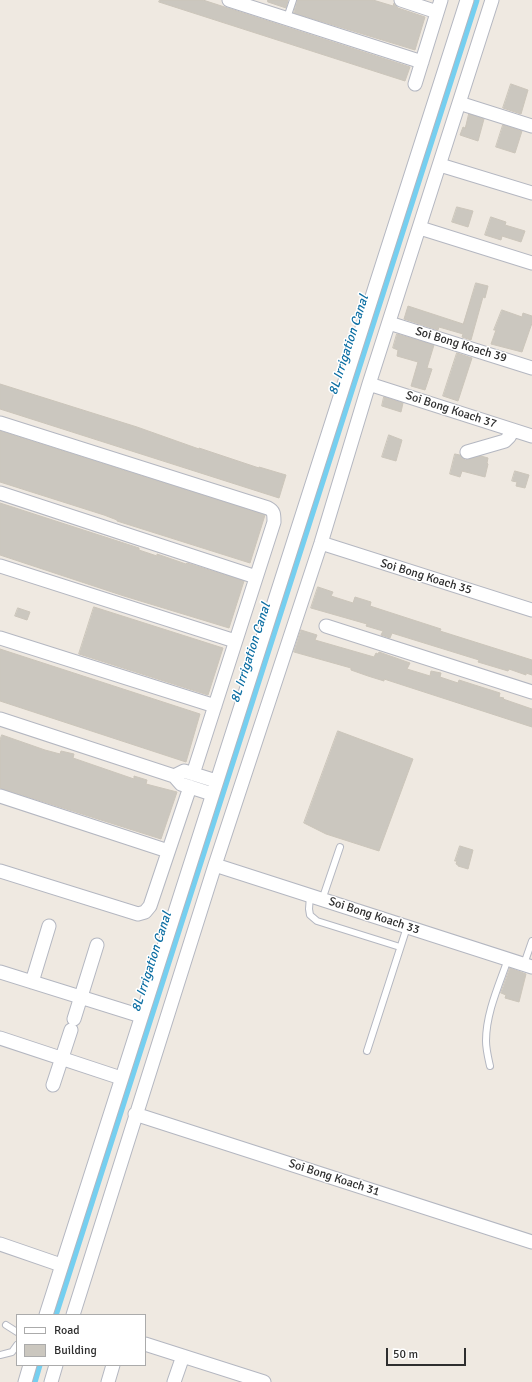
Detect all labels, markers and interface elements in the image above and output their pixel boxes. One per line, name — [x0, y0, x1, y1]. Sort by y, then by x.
water label: 8L Irrigation Canal — [326, 293, 372, 397]
street label: Soi Bong Koach 39 — [414, 324, 508, 366]
street label: Soi Bong Koach 37 — [404, 388, 498, 432]
street label: Soi Bong Koach 35 — [379, 556, 473, 598]
water label: 8L Irrigation Canal — [228, 601, 274, 705]
street label: Soi Bong Koach 33 — [327, 894, 421, 938]
water label: 8L Irrigation Canal — [129, 910, 175, 1014]
street label: Soi Bong Koach 31 — [287, 1156, 381, 1200]
legend — [16, 1314, 146, 1366]
text: Road — [54, 1323, 80, 1338]
scale bar — [388, 1340, 468, 1366]
text: Building — [54, 1343, 97, 1358]
text: 50 m — [393, 1347, 418, 1362]

